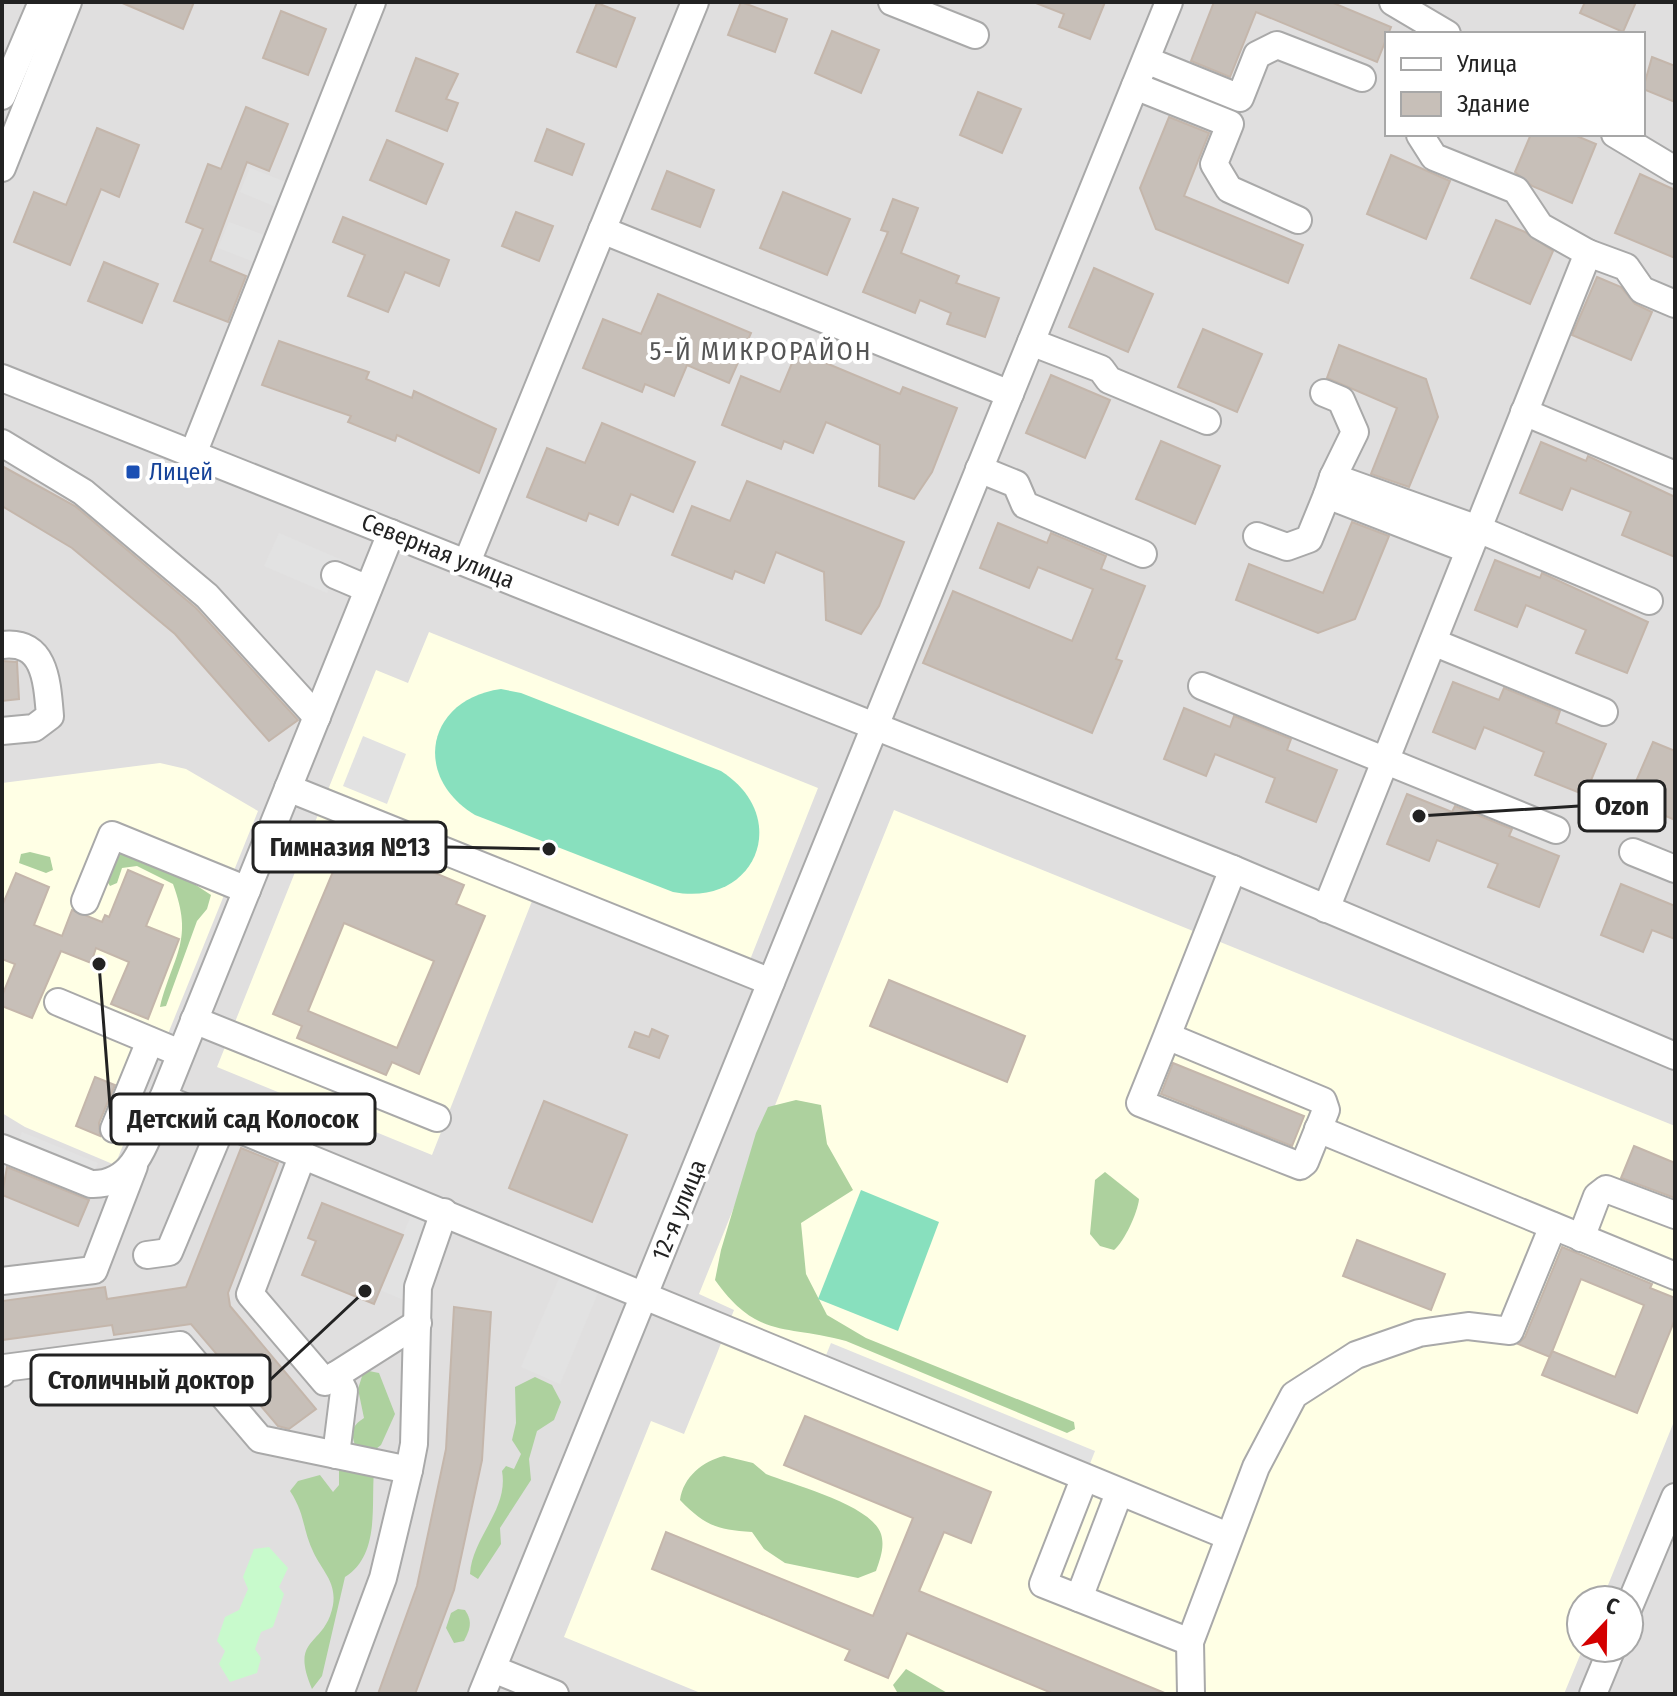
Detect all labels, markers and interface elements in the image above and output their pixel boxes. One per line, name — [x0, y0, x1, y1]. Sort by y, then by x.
legend — [1385, 32, 1645, 136]
text: Улица — [1456, 50, 1517, 78]
text: Здание — [1457, 90, 1530, 118]
district label: 5-Й МИКРОРАЙОН — [649, 336, 873, 367]
place label: Лицей — [149, 458, 213, 486]
marker: Лицей — [124, 463, 142, 481]
street label: Северная улица — [357, 508, 519, 594]
callout: Ozon — [1579, 781, 1665, 831]
text: Ozon — [1595, 791, 1649, 822]
callout: Гимназия №13 — [253, 822, 446, 872]
text: Гимназия №13 — [270, 832, 430, 863]
callout: Детский сад Колосок — [111, 1094, 375, 1144]
text: Детский сад Колосок — [126, 1104, 360, 1135]
street label: 12-я улица — [646, 1156, 712, 1264]
callout: Столичный доктор — [31, 1355, 270, 1405]
text: Столичный доктор — [48, 1365, 254, 1396]
north arrow — [1565, 1584, 1645, 1664]
text: С — [1602, 1591, 1623, 1621]

